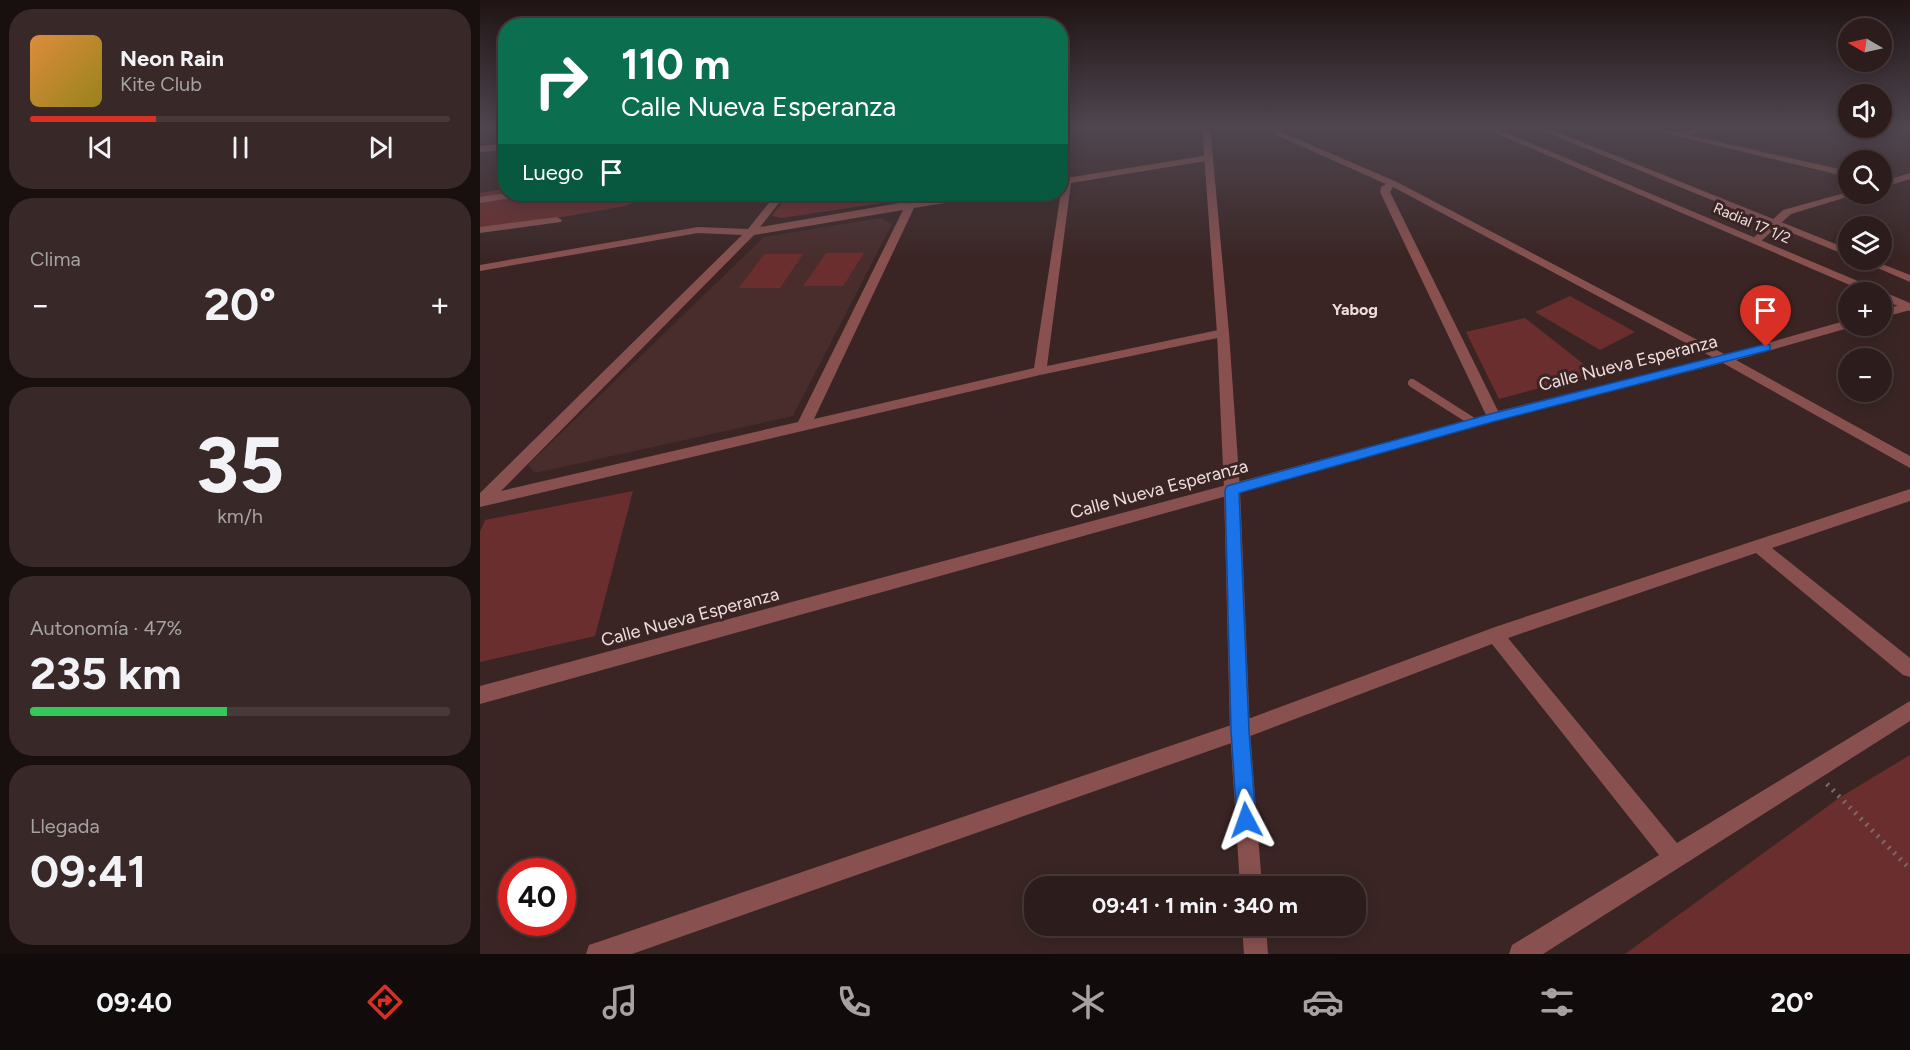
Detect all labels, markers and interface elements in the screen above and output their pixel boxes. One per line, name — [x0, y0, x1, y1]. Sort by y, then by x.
north arrow — [1838, 18, 1892, 72]
map controls — [1838, 18, 1892, 402]
text: 110 m — [621, 39, 730, 90]
icon: right — [522, 42, 600, 120]
text: Neon Rain — [120, 45, 224, 72]
text: Kite Club — [120, 72, 202, 96]
button: sound — [1838, 84, 1892, 138]
text: Calle Nueva Esperanza — [621, 90, 896, 123]
icon: previous — [84, 131, 117, 164]
icon: pause — [224, 131, 257, 164]
icon: next — [364, 131, 397, 164]
button: search — [1838, 150, 1892, 204]
icon: arrive — [595, 156, 628, 189]
text: Luego — [522, 159, 583, 186]
street label: Radial 17 1/2 — [1711, 199, 1793, 247]
button: layers — [1838, 216, 1892, 270]
text: Clima — [30, 247, 81, 271]
text: 20° — [204, 277, 276, 331]
button: + — [1838, 282, 1892, 336]
text: − — [30, 285, 51, 324]
text: + — [429, 285, 450, 324]
pin — [1740, 285, 1791, 347]
icon: arrive — [1749, 294, 1782, 327]
district label: Yabog — [1332, 300, 1378, 319]
street label: Calle Nueva Esperanza — [1536, 330, 1720, 396]
button: − — [1838, 348, 1892, 402]
text: 35 — [196, 418, 284, 512]
street label: Calle Nueva Esperanza — [1068, 455, 1250, 523]
text: km/h — [217, 504, 263, 528]
street label: Calle Nueva Esperanza — [599, 583, 781, 651]
text: Autonomía · 47% — [30, 616, 182, 640]
text: 235 km — [30, 646, 181, 700]
position arrow — [1214, 788, 1278, 852]
text: Llegada — [30, 814, 100, 838]
text: 09:41 — [30, 844, 146, 898]
speed limit sign: 40 — [498, 858, 576, 936]
text: 09:41 · 1 min · 340 m — [1092, 892, 1298, 919]
icon: directions — [364, 981, 406, 1023]
icon: music — [599, 981, 641, 1023]
icon: phone — [833, 981, 875, 1023]
icon: climate — [1067, 981, 1109, 1023]
icon: car — [1302, 981, 1344, 1023]
icon: filters — [1536, 981, 1578, 1023]
text: 09:40 — [96, 986, 172, 1019]
text: 20° — [1770, 986, 1814, 1019]

